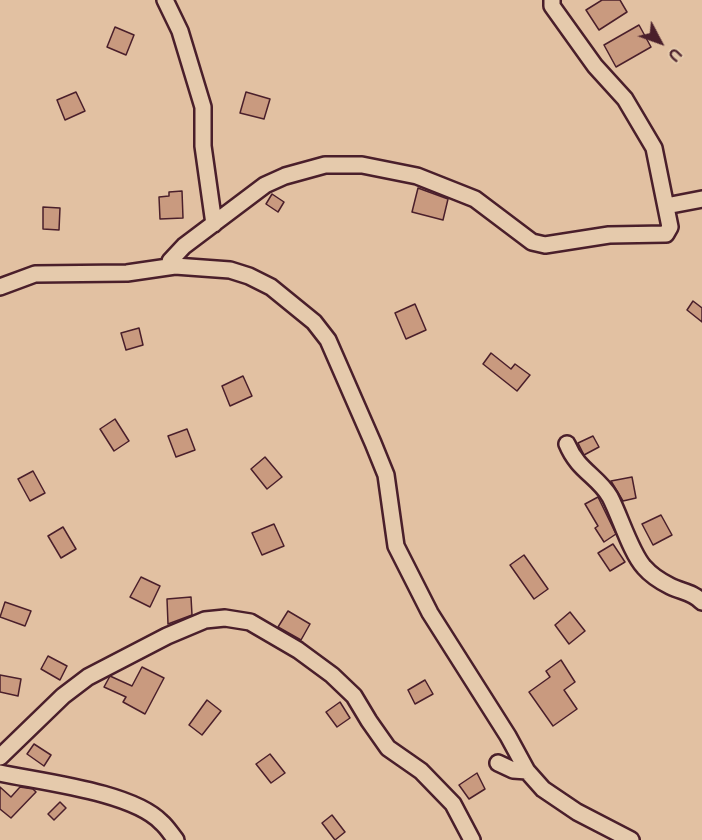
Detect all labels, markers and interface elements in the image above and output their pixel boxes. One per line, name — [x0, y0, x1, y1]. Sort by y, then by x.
north arrow — [630, 12, 690, 72]
text: U — [663, 44, 685, 65]

